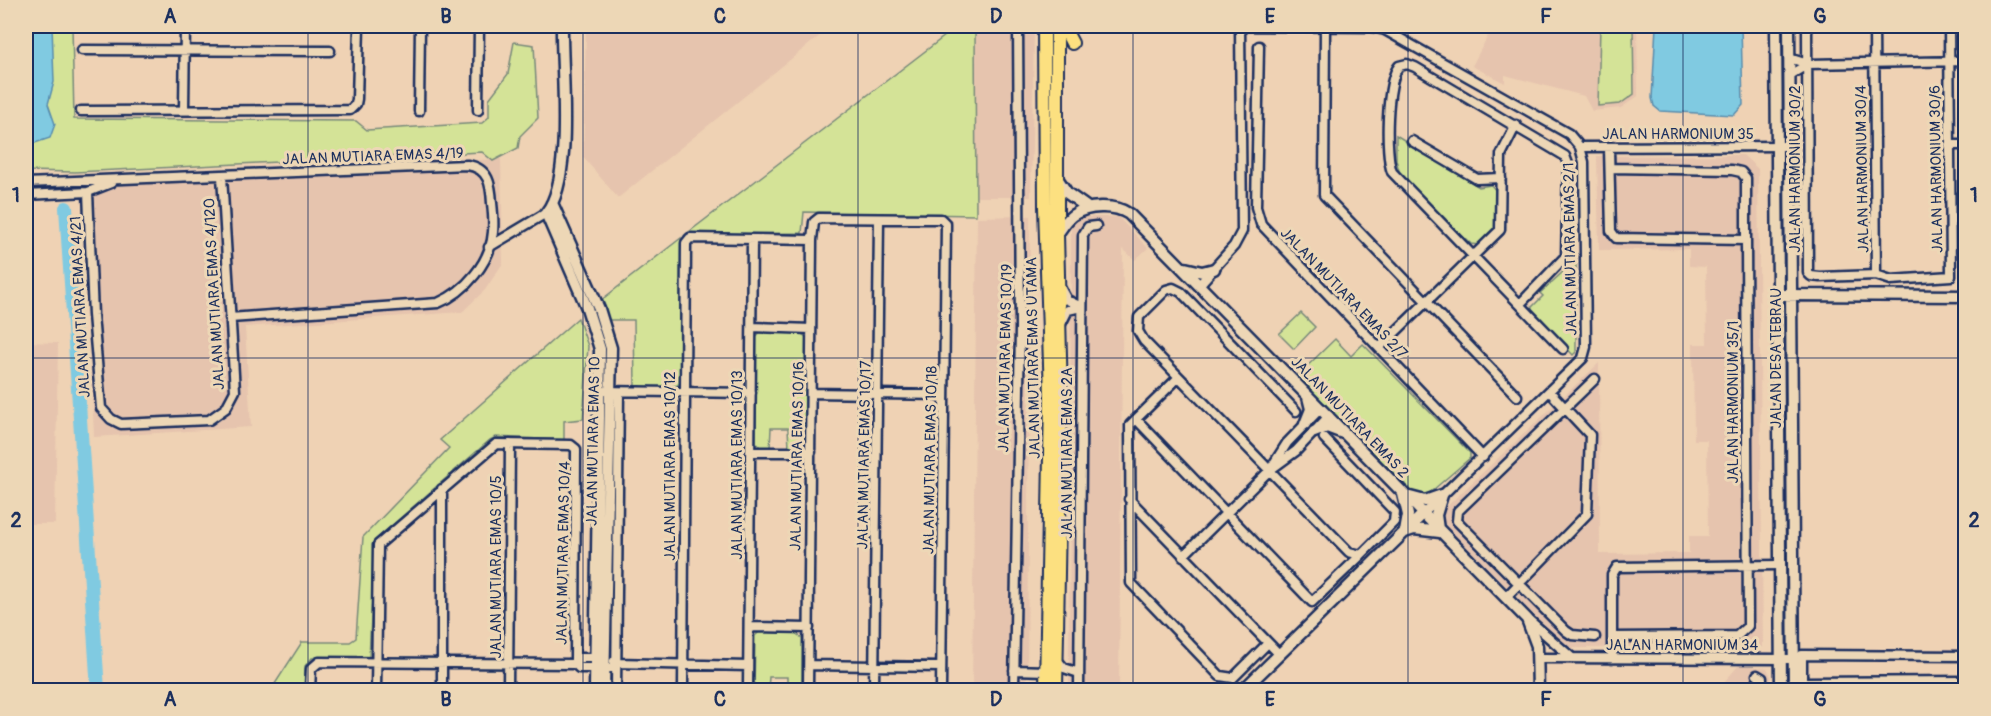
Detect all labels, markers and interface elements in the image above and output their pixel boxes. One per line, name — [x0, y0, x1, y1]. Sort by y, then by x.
text: A — [164, 4, 177, 29]
text: B — [440, 4, 452, 29]
text: C — [714, 4, 726, 29]
text: D — [990, 4, 1003, 29]
text: E — [1265, 4, 1276, 29]
text: F — [1540, 4, 1552, 29]
text: G — [1813, 4, 1827, 29]
street label: JALAN HARMONIUM 30/2 — [1786, 85, 1805, 253]
street label: JALAN HARMONIUM 30/4 — [1852, 85, 1873, 253]
street label: JALAN HARMONIUM 30/6 — [1926, 85, 1947, 253]
street label: JALAN HARMONIUM 35 — [1602, 125, 1754, 144]
street label: JALAN MUTIARA EMAS 4/19 — [282, 144, 464, 169]
street label: JALAN MUTIARA EMAS 2/1 — [1559, 162, 1582, 336]
text: 1 — [12, 183, 20, 208]
text: 1 — [1970, 183, 1978, 208]
street label: JALAN MUTIARA EMAS 4/120 — [200, 198, 229, 390]
street label: JALAN MUTIARA EMAS 4/21 — [66, 216, 95, 398]
street label: JALAN MUTIARA EMAS 2/7 — [1276, 224, 1411, 363]
street label: JALAN MUTIARA EMAS UTAMA — [1022, 257, 1045, 459]
street label: JALAN MUTIARA EMAS 10/19 — [994, 264, 1017, 452]
street label: JALAN DESA TEBRAU — [1767, 288, 1786, 428]
street label: JALAN HARMONIUM 35/1 — [1724, 321, 1743, 483]
street label: JALAN MUTIARA EMAS 2 — [1287, 353, 1413, 482]
street label: JALAN MUTIARA EMAS 10 — [583, 356, 604, 526]
street label: JALAN MUTIARA EMAS 10/17 — [853, 360, 876, 550]
street label: JALAN MUTIARA EMAS 10/16 — [786, 361, 809, 551]
street label: JALAN MUTIARA EMAS 10/18 — [919, 365, 942, 554]
street label: JALAN MUTIARA EMAS 2A — [1058, 367, 1077, 539]
street label: JALAN MUTIARA EMAS 10/13 — [728, 370, 747, 560]
street label: JALAN MUTIARA EMAS 10/12 — [661, 371, 680, 561]
street label: JALAN MUTIARA EMAS 10/4 — [552, 461, 575, 645]
street label: JALAN MUTIARA EMAS 10/5 — [487, 475, 506, 659]
text: 2 — [10, 508, 22, 533]
text: 2 — [1968, 508, 1980, 533]
street label: JALAN HARMONIUM 34 — [1606, 636, 1758, 655]
text: A — [164, 687, 177, 712]
text: B — [440, 687, 452, 712]
text: C — [714, 687, 726, 712]
text: D — [990, 687, 1003, 712]
text: E — [1265, 687, 1276, 712]
text: F — [1540, 687, 1552, 712]
text: G — [1813, 687, 1827, 712]

